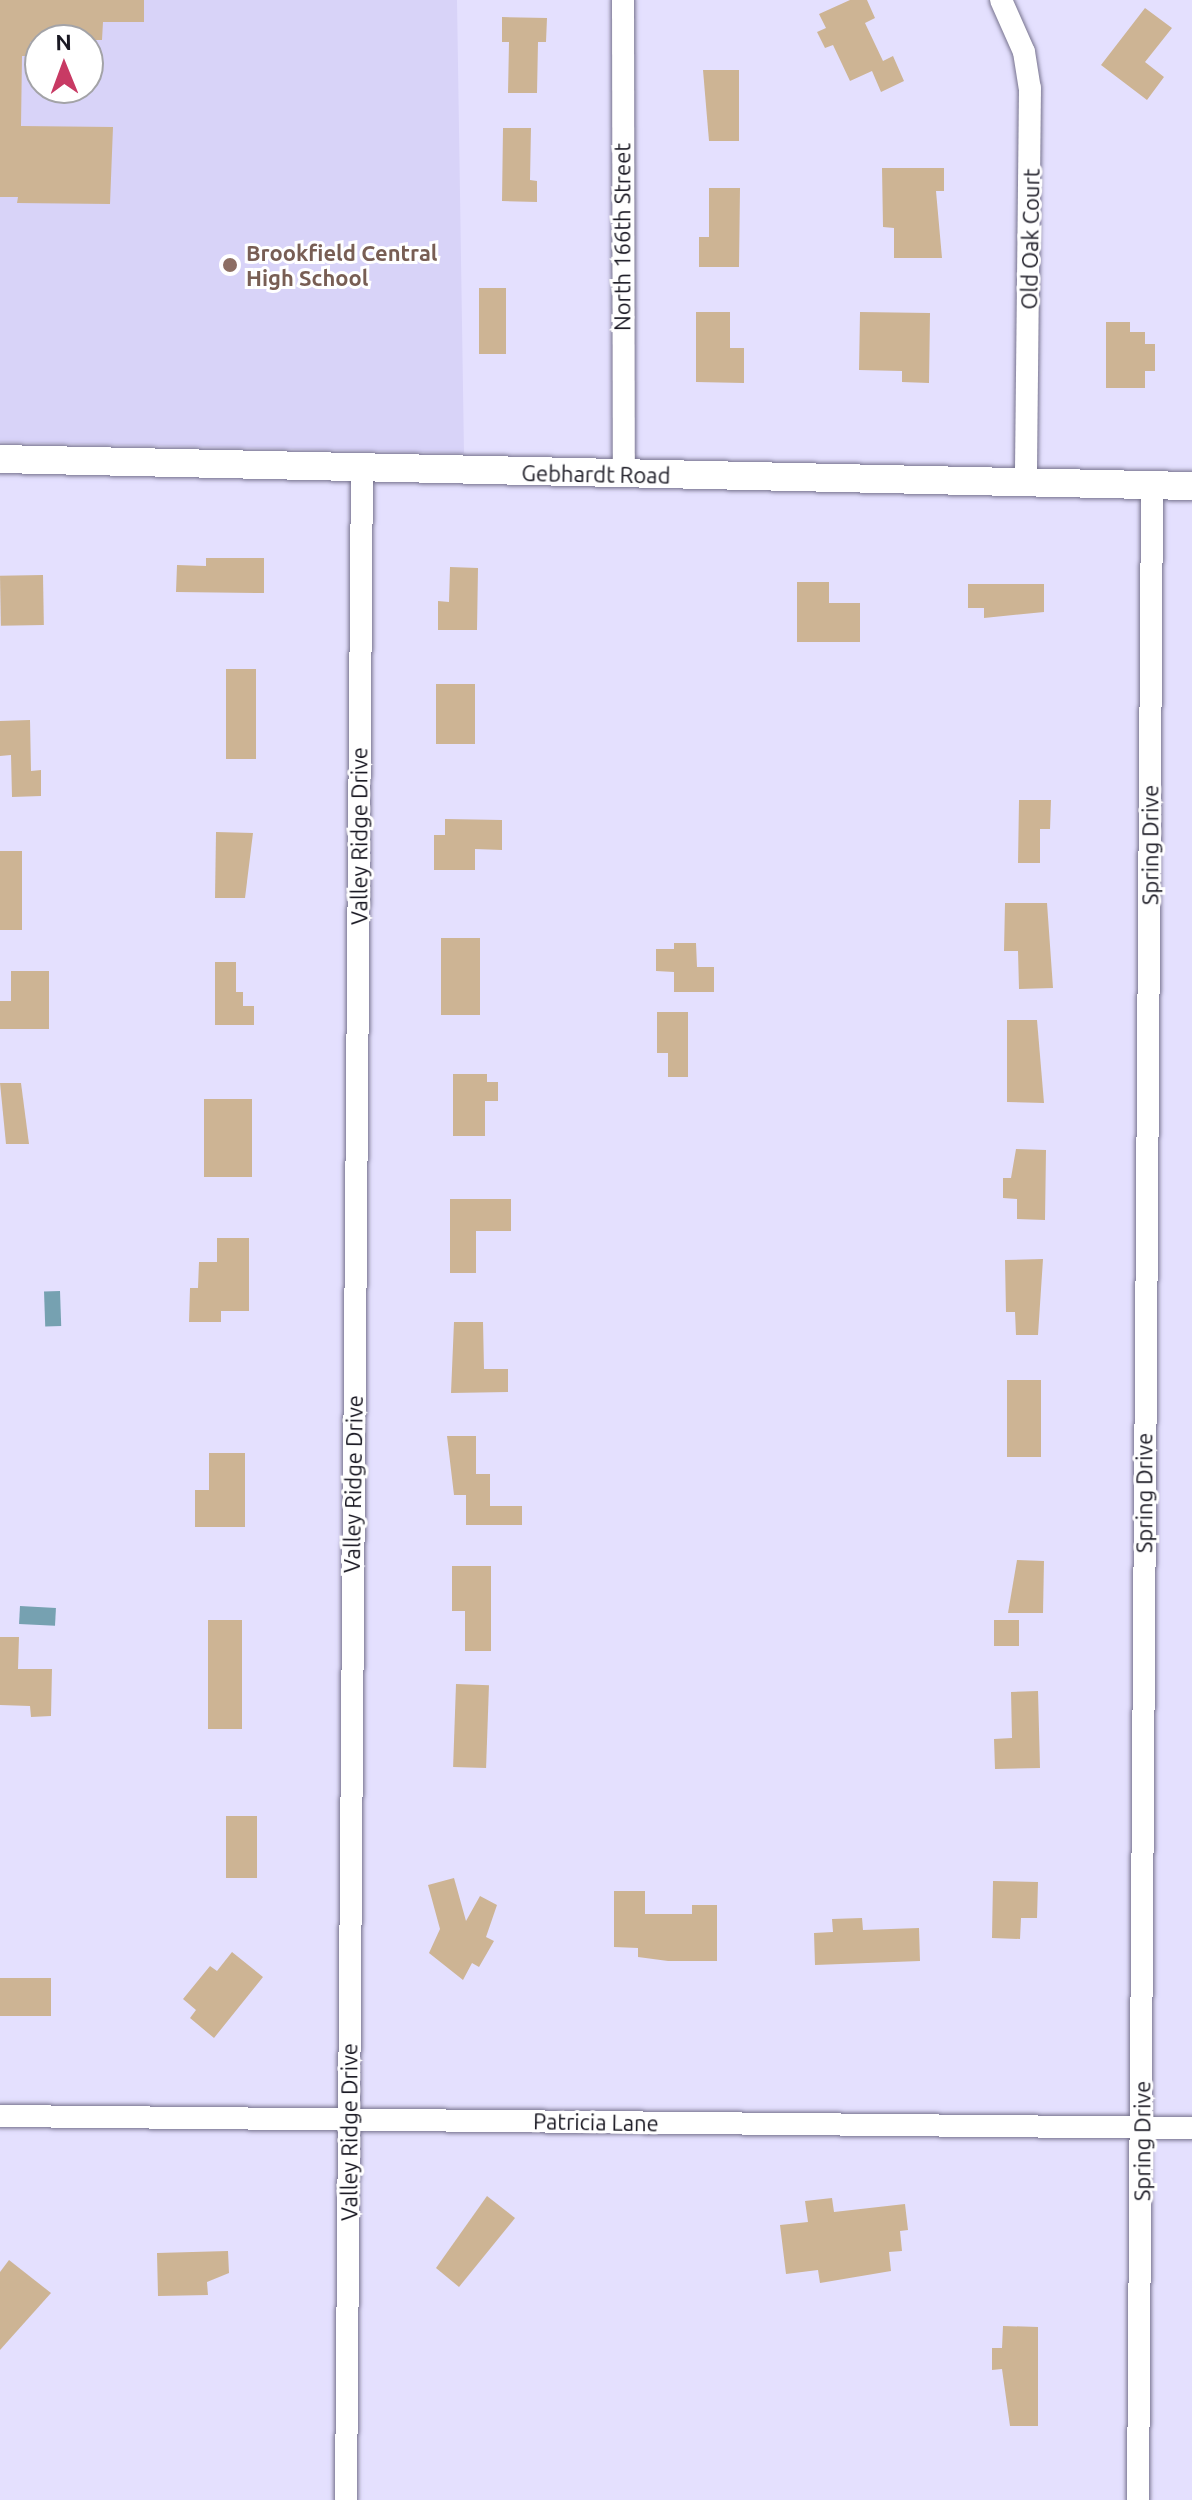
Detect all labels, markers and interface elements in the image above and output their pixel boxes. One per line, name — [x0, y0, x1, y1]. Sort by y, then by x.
north arrow — [24, 24, 104, 104]
text: N — [55, 29, 72, 54]
street label: North 166th Street — [609, 143, 635, 331]
street label: Old Oak Court — [1016, 168, 1044, 310]
place label: Brookfield Central High School — [246, 239, 437, 290]
marker: Brookfield Central High School — [221, 256, 239, 274]
street label: Gebhardt Road — [521, 460, 671, 488]
street label: Valley Ridge Drive — [346, 747, 372, 925]
street label: Spring Drive — [1137, 785, 1163, 905]
street label: Valley Ridge Drive — [338, 1395, 368, 1573]
street label: Spring Drive — [1131, 1433, 1157, 1553]
street label: Valley Ridge Drive — [336, 2043, 362, 2221]
street label: Spring Drive — [1129, 2081, 1155, 2201]
street label: Patricia Lane — [533, 2108, 659, 2136]

